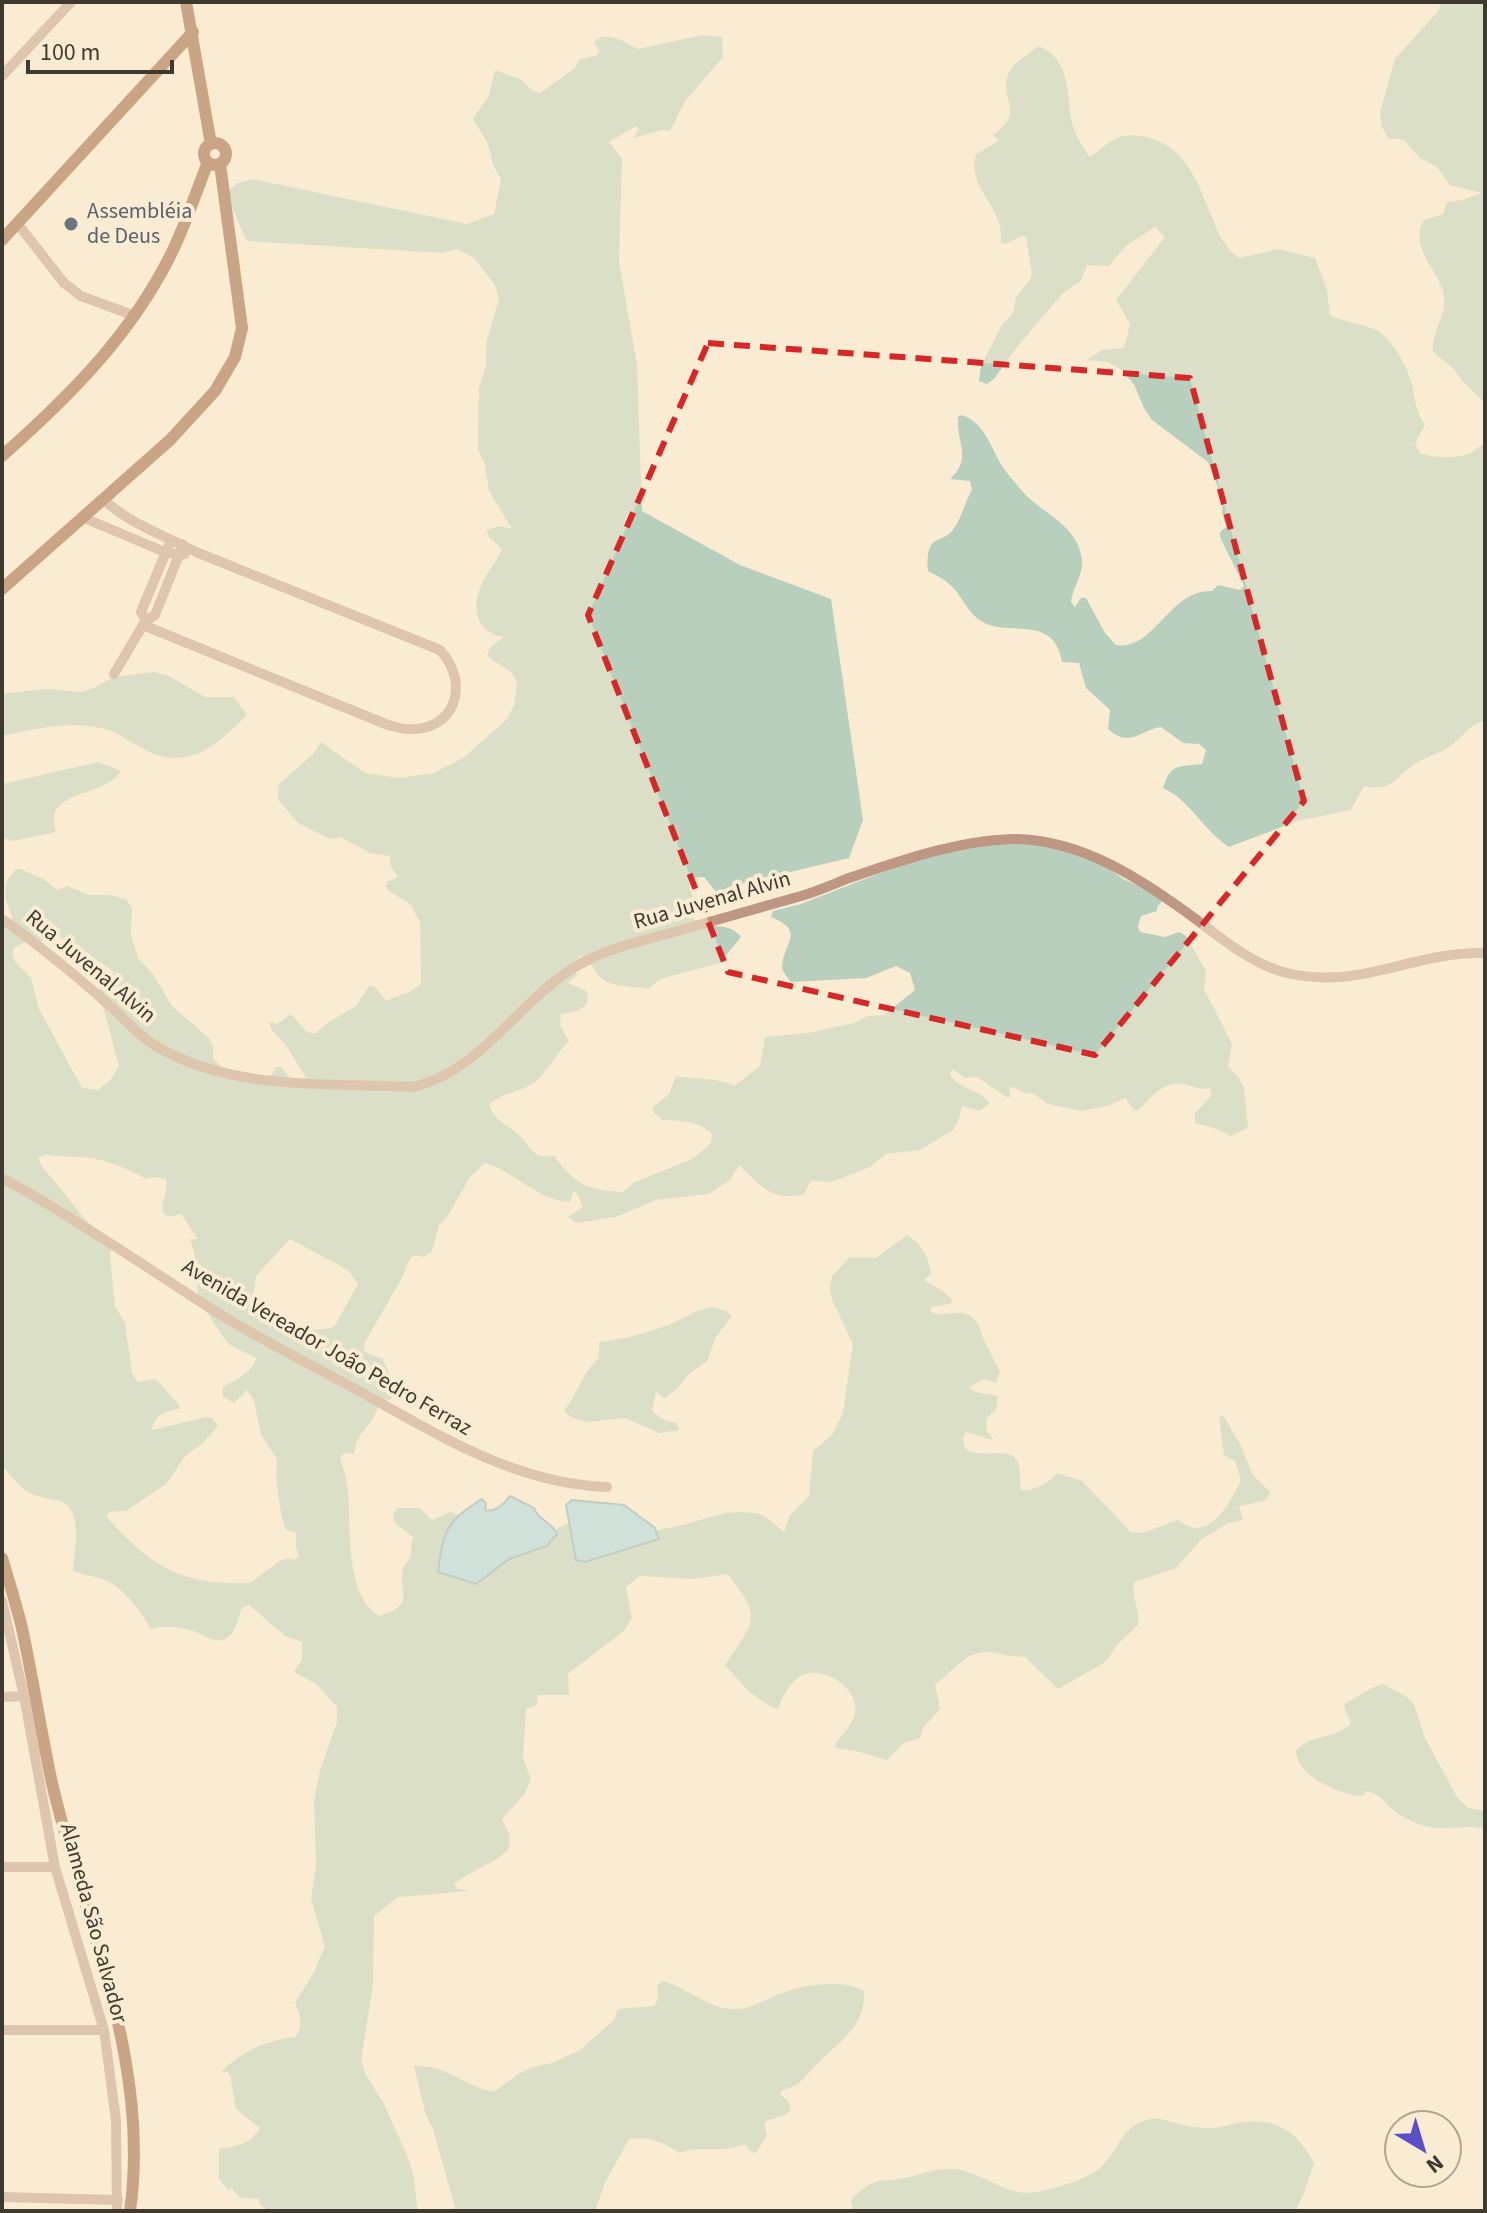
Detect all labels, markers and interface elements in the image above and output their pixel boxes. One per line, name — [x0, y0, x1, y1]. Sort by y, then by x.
scale bar — [28, 24, 172, 74]
text: 100 m — [40, 35, 100, 70]
place label: Assembléia de Deus — [87, 195, 192, 252]
marker: Assembléia de Deus — [62, 215, 80, 233]
street label: Rua Juvenal Alvin — [630, 862, 794, 938]
street label: Rua Juvenal Alvin — [19, 902, 163, 1030]
street label: Avenida Vereador João Pedro Ferraz — [176, 1251, 478, 1443]
street label: Alameda São Salvador — [52, 1819, 136, 2027]
north arrow — [1383, 2109, 1463, 2189]
text: N — [1419, 2147, 1450, 2181]

